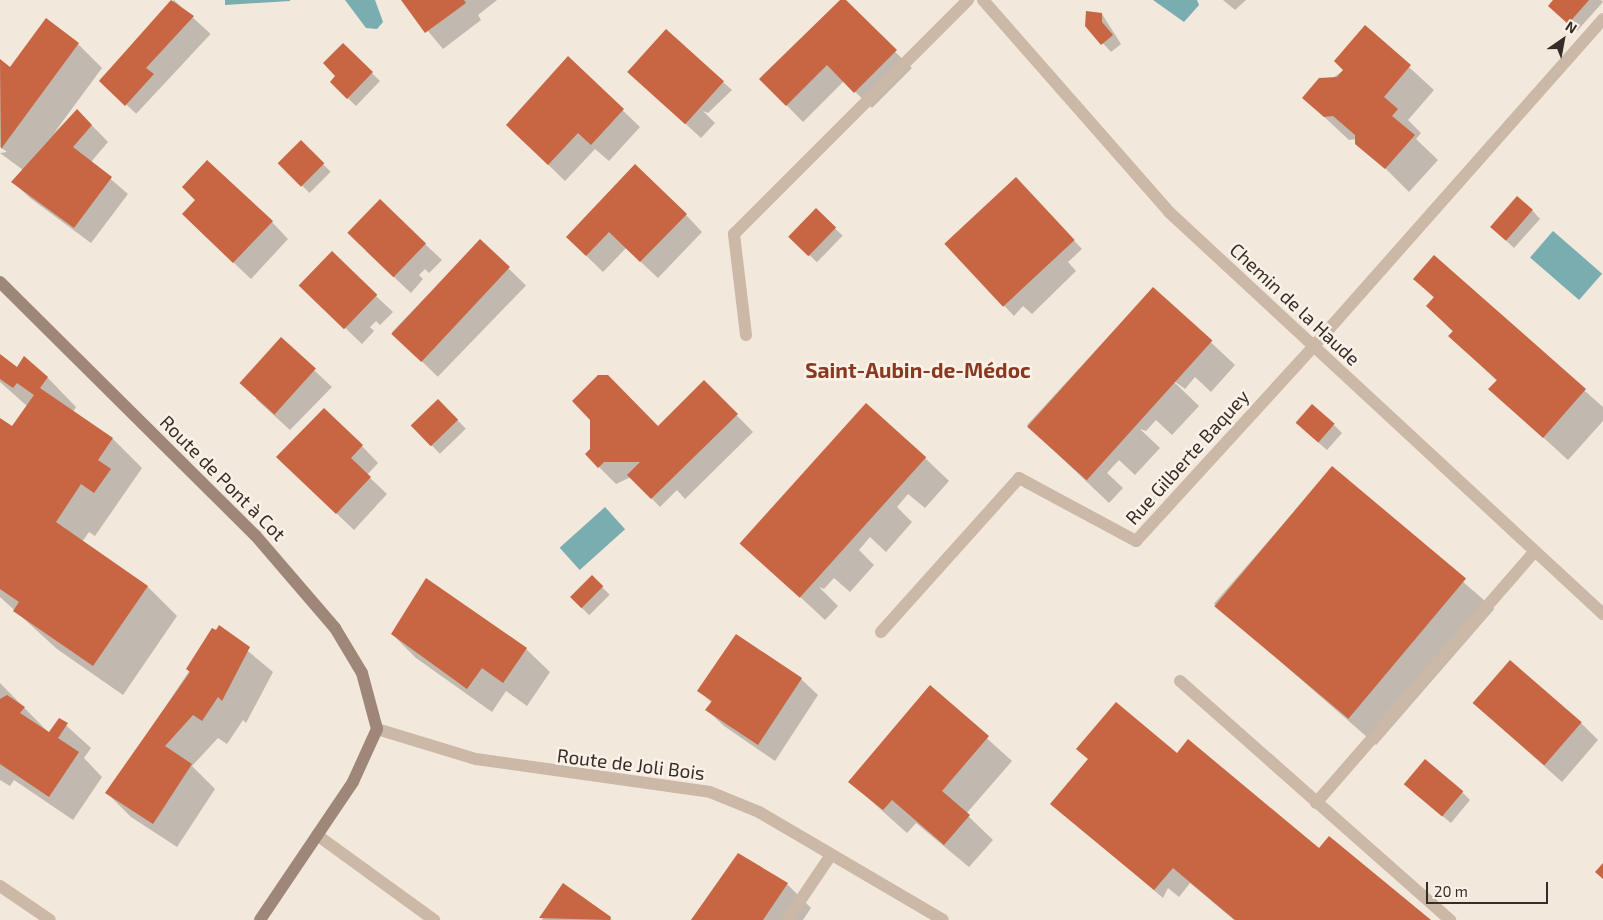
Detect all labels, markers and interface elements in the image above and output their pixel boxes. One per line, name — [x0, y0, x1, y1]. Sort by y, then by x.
north arrow — [1538, 15, 1588, 65]
text: N — [1563, 17, 1580, 37]
street label: Chemin de la Haude — [1225, 238, 1365, 370]
district label: Saint-Aubin-de-Médoc — [805, 357, 1031, 383]
street label: Rue Gilberte Baquey — [1120, 385, 1254, 529]
street label: Route de Pont à Cot — [155, 410, 291, 546]
street label: Route de Joli Bois — [556, 744, 706, 784]
scale bar — [1428, 872, 1550, 904]
text: 20 m — [1434, 882, 1468, 900]

